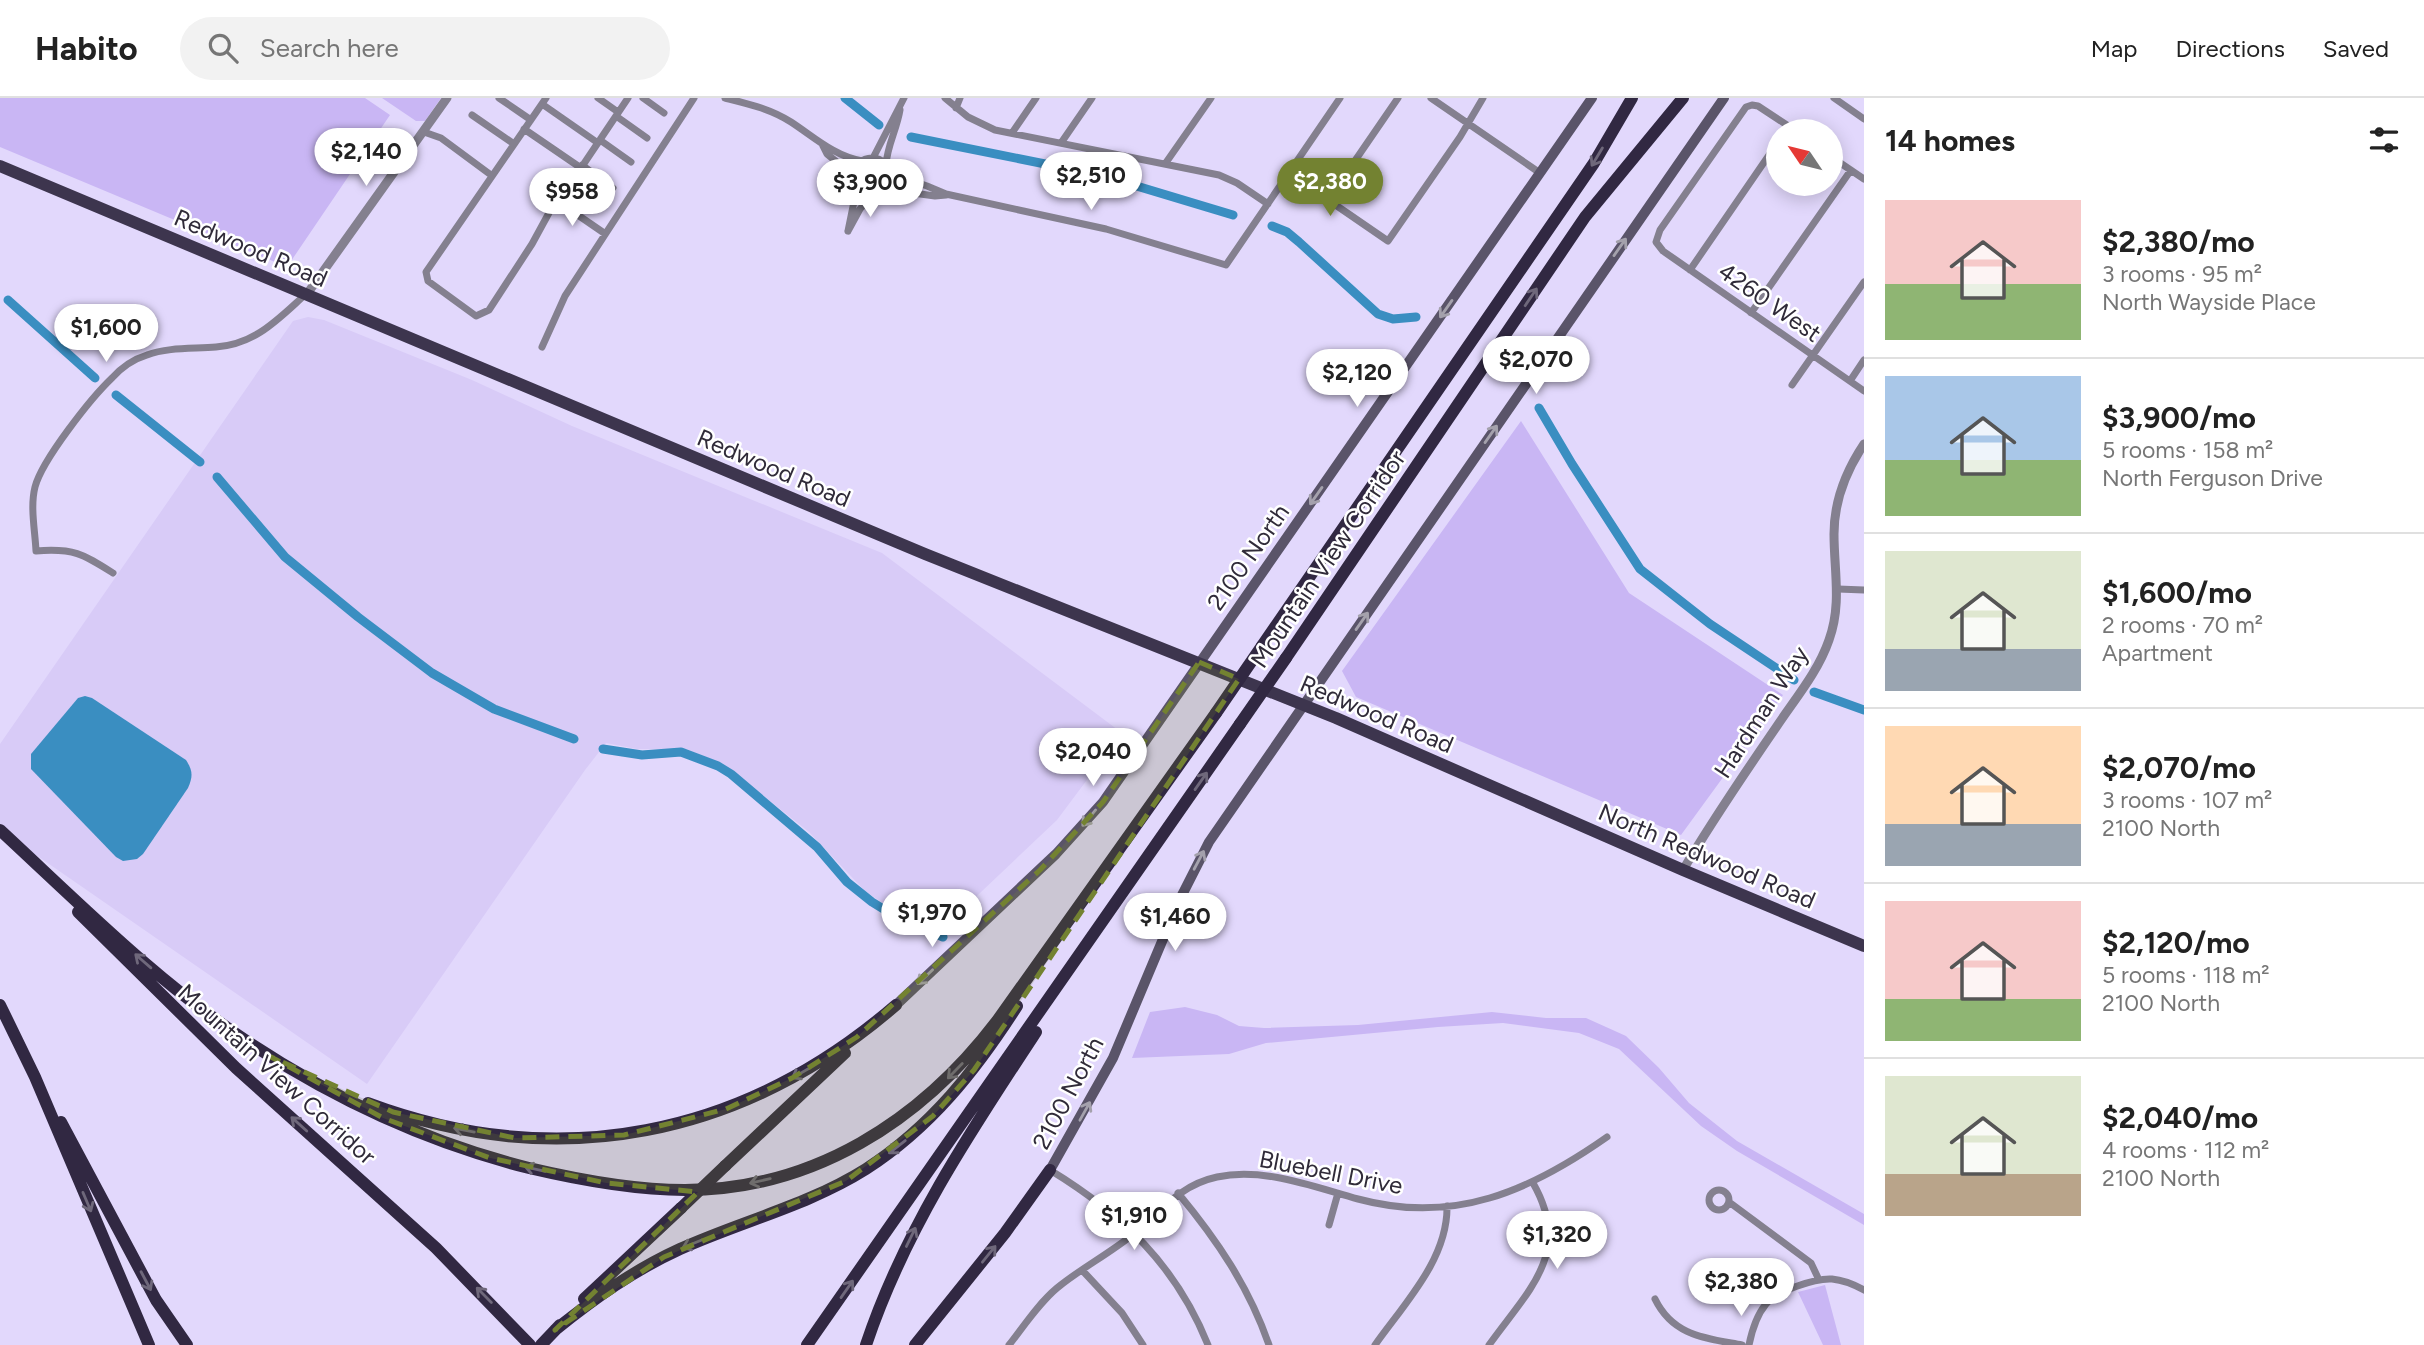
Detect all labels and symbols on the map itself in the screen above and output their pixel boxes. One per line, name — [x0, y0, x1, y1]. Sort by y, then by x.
north arrow — [1766, 119, 1843, 196]
pin: $2,140 — [309, 129, 423, 188]
one-way arrow — [1590, 146, 1604, 166]
pin: $2,510 — [1034, 152, 1148, 212]
pin: $2,380 — [1273, 158, 1387, 218]
pin: $3,900 — [813, 159, 927, 219]
pin: $958 — [531, 169, 613, 228]
street label: Redwood Road — [170, 203, 332, 293]
one-way arrow — [1613, 238, 1627, 257]
street label: 4260 West — [1713, 256, 1827, 348]
one-way arrow — [1524, 288, 1538, 307]
one-way arrow — [1439, 299, 1453, 319]
pin: $1,600 — [49, 304, 163, 364]
pin: $2,070 — [1479, 336, 1593, 396]
pin: $2,120 — [1300, 350, 1414, 409]
street label: Redwood Road — [693, 423, 855, 513]
one-way arrow — [1484, 425, 1498, 444]
street label: Mountain View Corridor — [1244, 445, 1412, 673]
one-way arrow — [1309, 486, 1323, 505]
street label: 2100 North — [1201, 498, 1295, 616]
one-way arrow — [1355, 612, 1369, 632]
street label: Hardman Way — [1708, 640, 1815, 783]
street label: Redwood Road — [1296, 669, 1458, 759]
pin: $2,040 — [1036, 728, 1150, 788]
one-way arrow — [1194, 772, 1208, 791]
street label: North Redwood Road — [1594, 797, 1820, 915]
one-way arrow — [1081, 809, 1097, 827]
one-way arrow — [1193, 850, 1206, 871]
pin: $1,970 — [875, 890, 989, 949]
pin: $1,460 — [1118, 894, 1232, 953]
one-way arrow — [135, 953, 152, 970]
one-way arrow — [917, 969, 934, 986]
street label: Mountain View Corridor — [172, 978, 382, 1170]
street label: 2100 North — [1026, 1032, 1110, 1154]
one-way arrow — [947, 1062, 964, 1079]
one-way arrow — [791, 1067, 812, 1080]
one-way arrow — [1078, 1102, 1092, 1122]
one-way arrow — [290, 1116, 308, 1132]
one-way arrow — [453, 1123, 476, 1137]
one-way arrow — [888, 1140, 906, 1155]
street label: Bluebell Drive — [1257, 1144, 1405, 1200]
one-way arrow — [524, 1162, 547, 1175]
one-way arrow — [749, 1175, 772, 1188]
one-way arrow — [82, 1190, 95, 1212]
pin: $1,910 — [1077, 1192, 1191, 1252]
pin: $1,320 — [1500, 1212, 1614, 1271]
one-way arrow — [905, 1227, 918, 1248]
one-way arrow — [682, 1238, 703, 1251]
one-way arrow — [981, 1245, 997, 1263]
pin: $2,380 — [1684, 1258, 1798, 1318]
one-way arrow — [140, 1270, 153, 1291]
one-way arrow — [840, 1280, 854, 1299]
one-way arrow — [475, 1287, 492, 1304]

